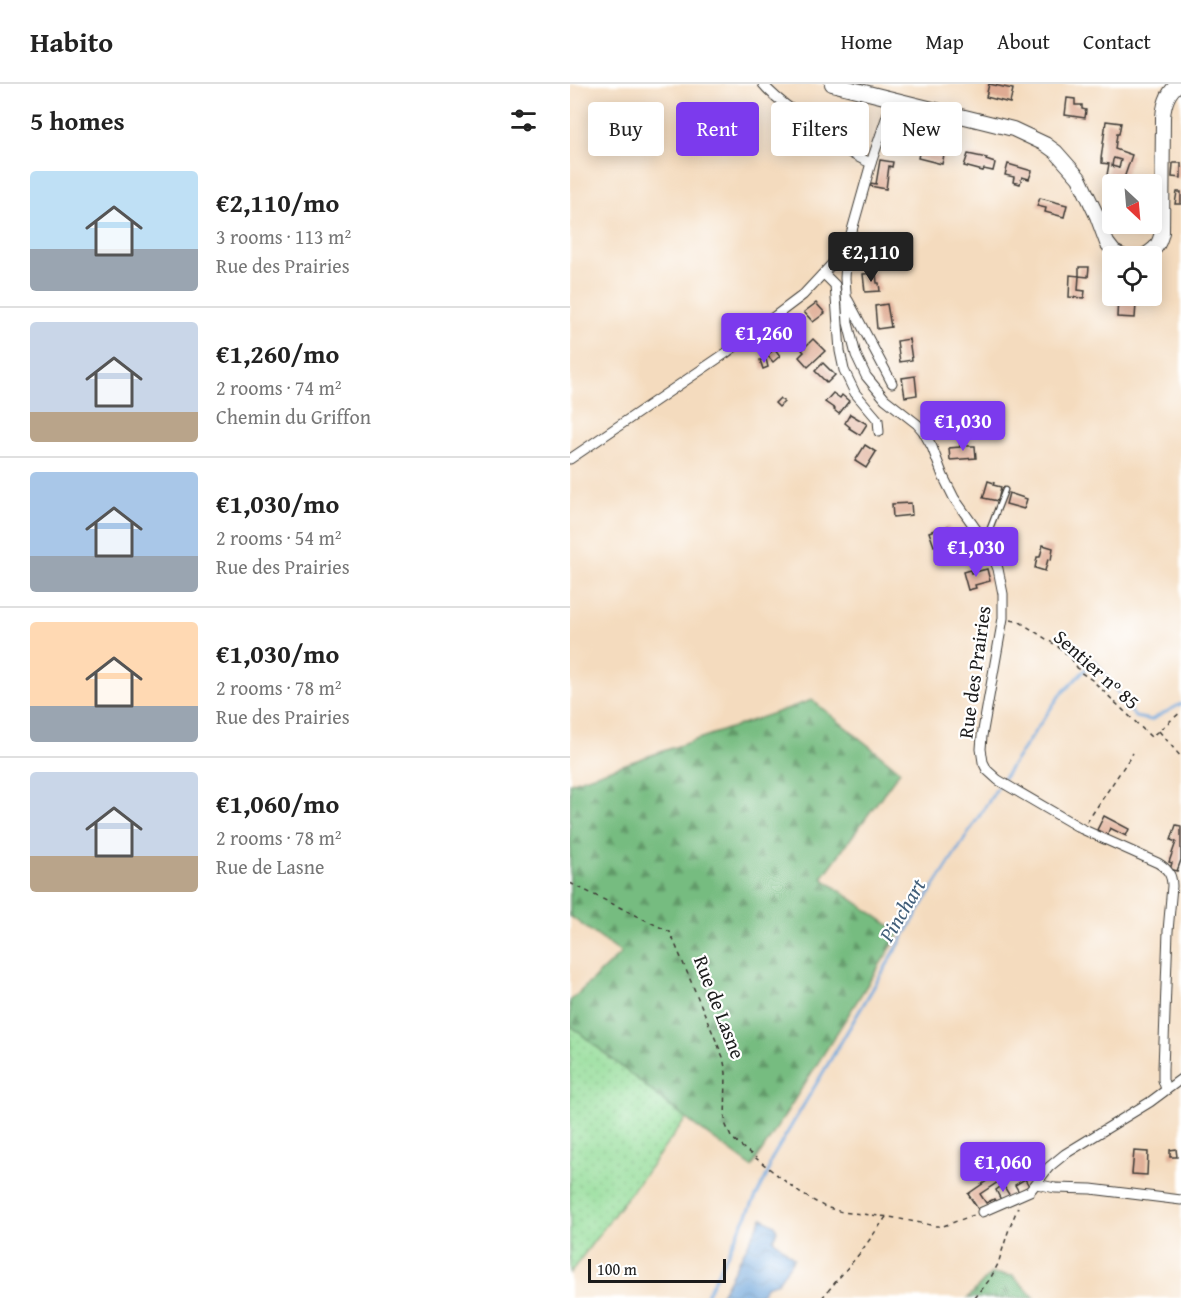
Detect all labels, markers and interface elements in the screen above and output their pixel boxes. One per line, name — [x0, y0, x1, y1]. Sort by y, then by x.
text: Habito — [30, 21, 113, 62]
text: Home — [841, 26, 892, 57]
text: Map — [925, 26, 964, 57]
text: About — [997, 26, 1050, 57]
text: Contact — [1083, 26, 1151, 57]
text: 5 homes — [30, 101, 125, 140]
chip: Buy — [588, 102, 664, 156]
chip: Rent — [676, 102, 759, 156]
chip: Filters — [771, 102, 869, 156]
chip: New — [881, 102, 962, 156]
icon: filters — [507, 104, 540, 137]
north arrow — [1102, 174, 1162, 234]
map controls — [1102, 174, 1162, 306]
text: €2,110/mo — [216, 183, 339, 222]
icon: home — [78, 195, 150, 267]
text: 3 rooms · 113 m² — [216, 222, 351, 251]
pin: €2,110 — [822, 232, 920, 283]
text: €2,110 — [842, 237, 900, 266]
button: locate — [1102, 246, 1162, 306]
text: Rue des Prairies — [216, 251, 350, 280]
pin: €1,260 — [715, 313, 813, 364]
text: €1,260 — [735, 318, 793, 347]
text: €1,260/mo — [216, 334, 339, 373]
icon: home — [78, 346, 150, 418]
text: 2 rooms · 74 m² — [216, 373, 342, 402]
pin: €1,030 — [914, 401, 1012, 452]
text: Chemin du Griffon — [216, 402, 371, 431]
text: €1,030 — [934, 406, 992, 435]
text: €1,030/mo — [216, 484, 339, 523]
icon: home — [78, 496, 150, 568]
text: 2 rooms · 54 m² — [216, 523, 342, 552]
pin: €1,030 — [927, 527, 1025, 578]
text: €1,030 — [947, 532, 1005, 561]
text: Rue des Prairies — [216, 552, 350, 581]
street label: Rue des Prairies — [950, 604, 998, 740]
street label: Sentier nᵒ 85 — [1047, 622, 1147, 716]
text: €1,030/mo — [216, 634, 339, 673]
icon: home — [78, 646, 150, 718]
text: 2 rooms · 78 m² — [216, 673, 342, 702]
text: Rue des Prairies — [216, 702, 350, 731]
text: €1,060/mo — [216, 784, 339, 823]
icon: home — [78, 796, 150, 868]
text: 2 rooms · 78 m² — [216, 823, 342, 852]
text: Rue de Lasne — [216, 852, 324, 881]
water label: Pinchart — [870, 872, 933, 948]
street label: Rue de Lasne — [687, 951, 753, 1063]
pin: €1,060 — [954, 1142, 1052, 1193]
text: €1,060 — [974, 1147, 1032, 1176]
scale bar — [588, 1256, 726, 1284]
text: 100 m — [597, 1257, 637, 1281]

